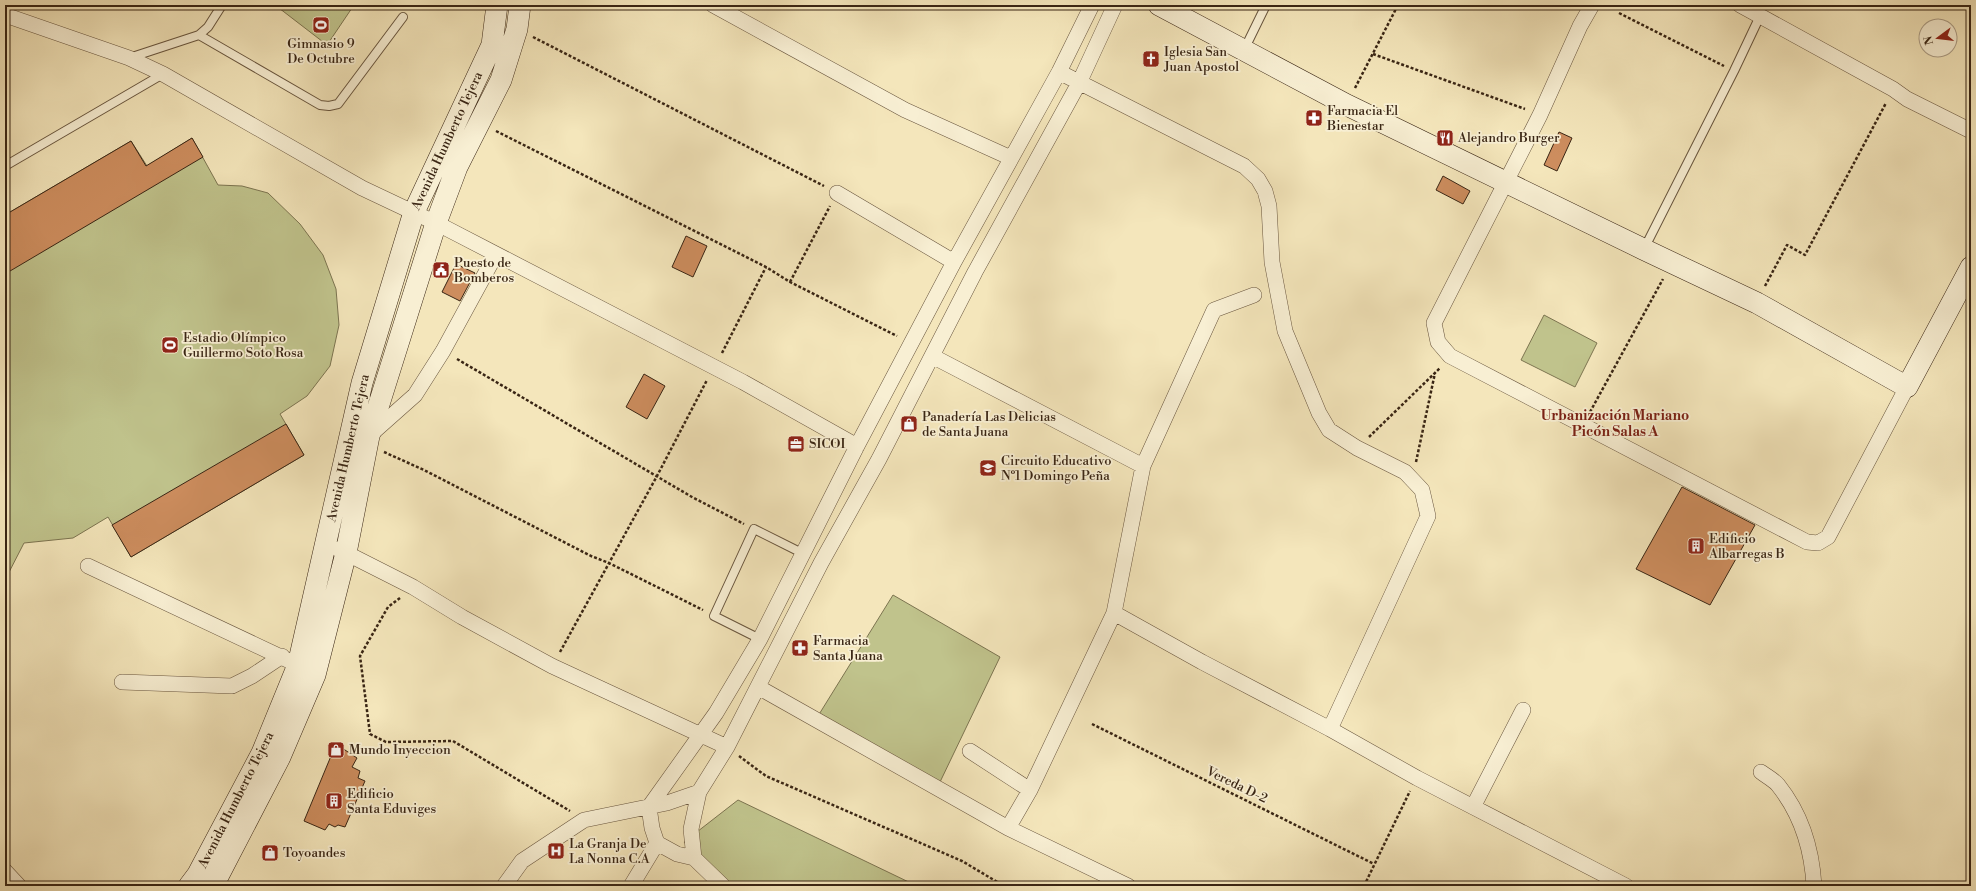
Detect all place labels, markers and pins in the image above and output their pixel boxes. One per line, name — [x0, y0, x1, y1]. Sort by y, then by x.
sports icon: Gimnasio 9 De Octubre — [311, 15, 331, 35]
place label: Gimnasio 9 De Octubre — [287, 36, 355, 67]
place label: Iglesia San Juan Apostol — [1163, 44, 1239, 75]
church icon: Iglesia San Juan Apostol — [1141, 49, 1161, 69]
place label: Farmacia El Bienestar — [1326, 103, 1398, 134]
pharmacy icon: Farmacia El Bienestar — [1304, 108, 1324, 128]
restaurant icon: Alejandro Burger — [1435, 128, 1455, 148]
place label: Alejandro Burger — [1457, 130, 1560, 146]
place label: Puesto de Bomberos — [453, 255, 515, 286]
public building icon: Puesto de Bomberos — [431, 260, 451, 280]
place label: Estadio Olímpico Guillermo Soto Rosa — [183, 330, 304, 361]
sports icon: Estadio Olímpico Guillermo Soto Rosa — [160, 335, 180, 355]
place label: Panadería Las Delicias de Santa Juana — [922, 409, 1056, 440]
shop icon: Panadería Las Delicias de Santa Juana — [899, 414, 919, 434]
office icon: SICOI — [786, 434, 806, 454]
place label: SICOI — [809, 436, 845, 452]
place label: Circuito Educativo Nº1 Domingo Peña — [1001, 453, 1112, 484]
school or university icon: Circuito Educativo Nº1 Domingo Peña — [978, 458, 998, 478]
place label: Edificio Albarregas B — [1708, 531, 1785, 562]
building icon: Edificio Albarregas B — [1686, 536, 1706, 556]
place label: Farmacia Santa Juana — [813, 633, 883, 664]
pharmacy icon: Farmacia Santa Juana — [790, 638, 810, 658]
shop icon: Mundo Inyeccion — [326, 740, 346, 760]
place label: Mundo Inyeccion — [349, 742, 451, 758]
place label: Edificio Santa Eduviges — [347, 786, 437, 817]
building icon: Edificio Santa Eduviges — [324, 791, 344, 811]
place label: La Granja De La Nonna C.A — [569, 836, 651, 867]
hospital icon: La Granja De La Nonna C.A — [546, 841, 566, 861]
shop icon: Toyoandes — [260, 843, 280, 863]
place label: Toyoandes — [283, 845, 346, 861]

